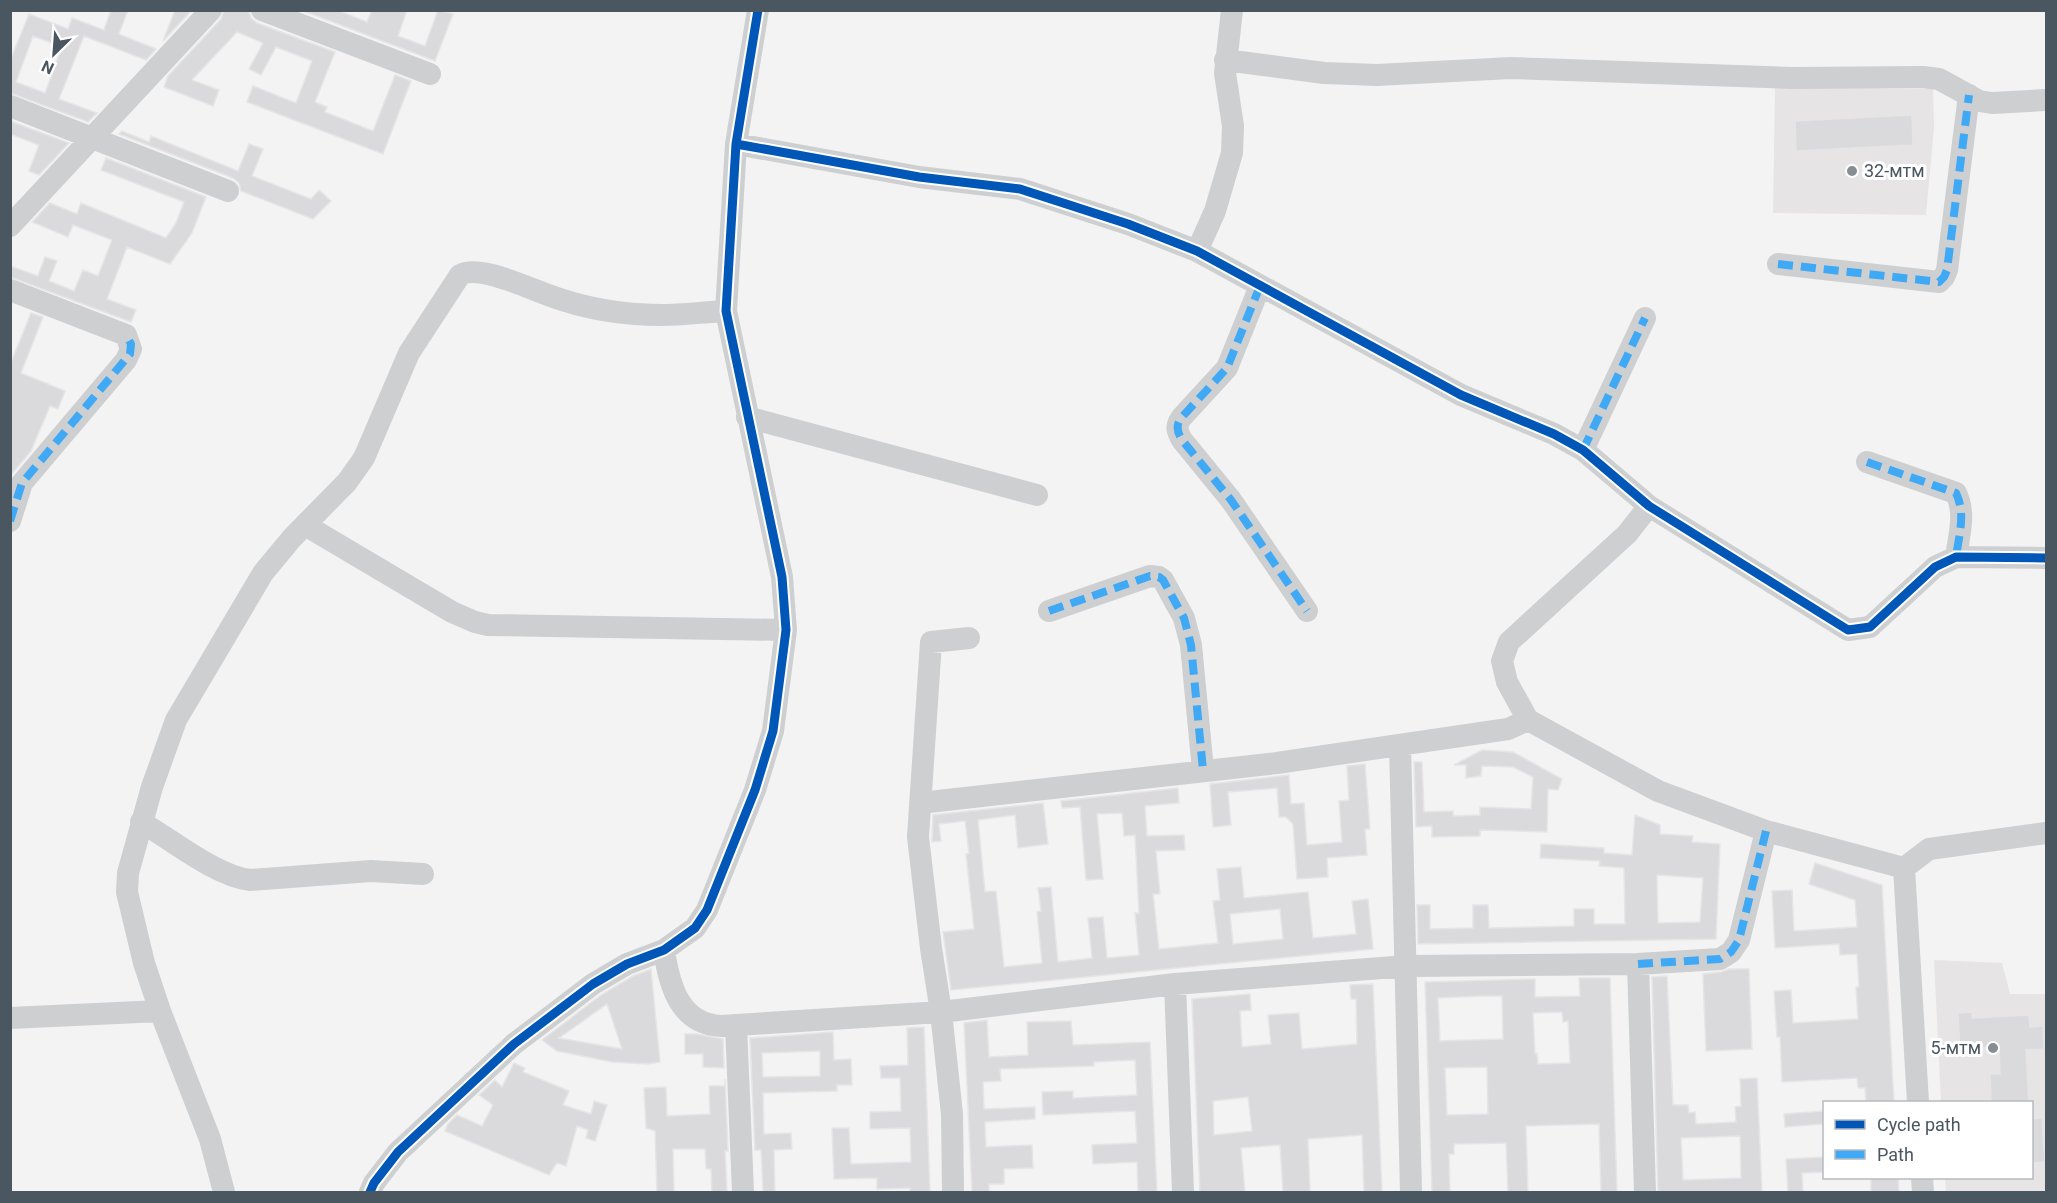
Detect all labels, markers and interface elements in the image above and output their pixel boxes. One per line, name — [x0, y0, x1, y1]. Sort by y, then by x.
north arrow — [24, 24, 84, 84]
text: N — [39, 56, 57, 78]
place label: 32-мтм — [1864, 160, 1925, 181]
marker: 32-мтм — [1845, 164, 1859, 178]
place label: 5-мтм — [1931, 1037, 1981, 1058]
marker: 5-мтм — [1986, 1041, 2000, 1055]
legend — [1823, 1101, 2033, 1179]
text: Cycle path — [1877, 1114, 1961, 1135]
text: Path — [1877, 1144, 1914, 1165]

